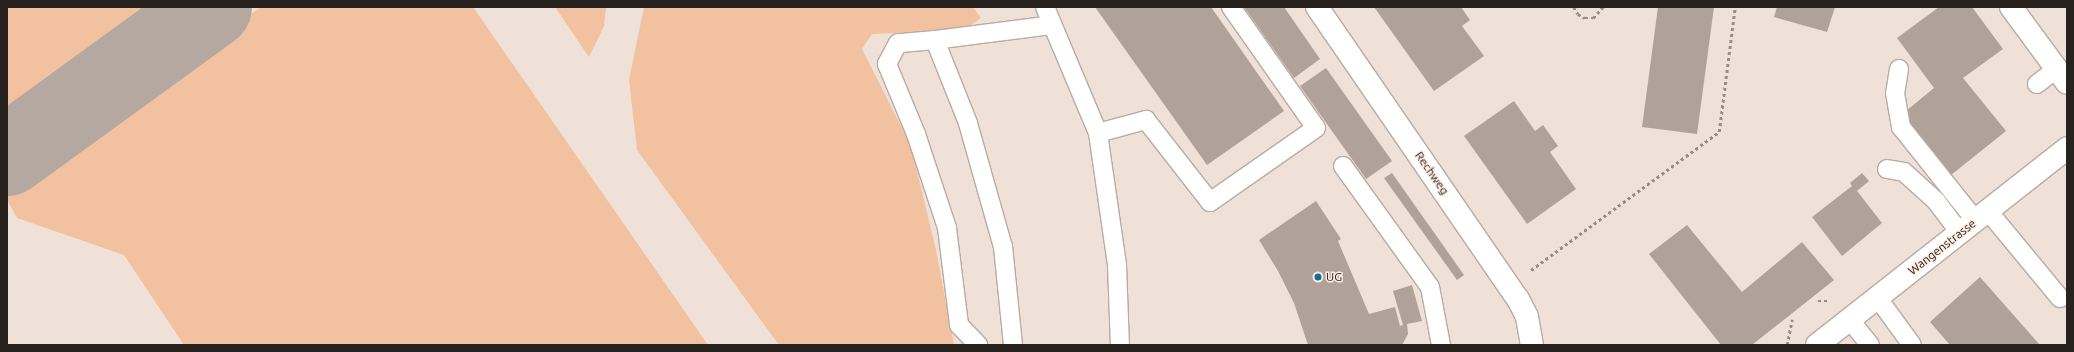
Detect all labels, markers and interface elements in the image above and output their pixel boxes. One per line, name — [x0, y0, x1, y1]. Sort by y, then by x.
street label: Rechweg — [1412, 149, 1452, 197]
street label: Wangenstrasse — [1905, 216, 1979, 278]
place label: UG — [1326, 270, 1342, 284]
marker: UG — [1313, 272, 1323, 282]

